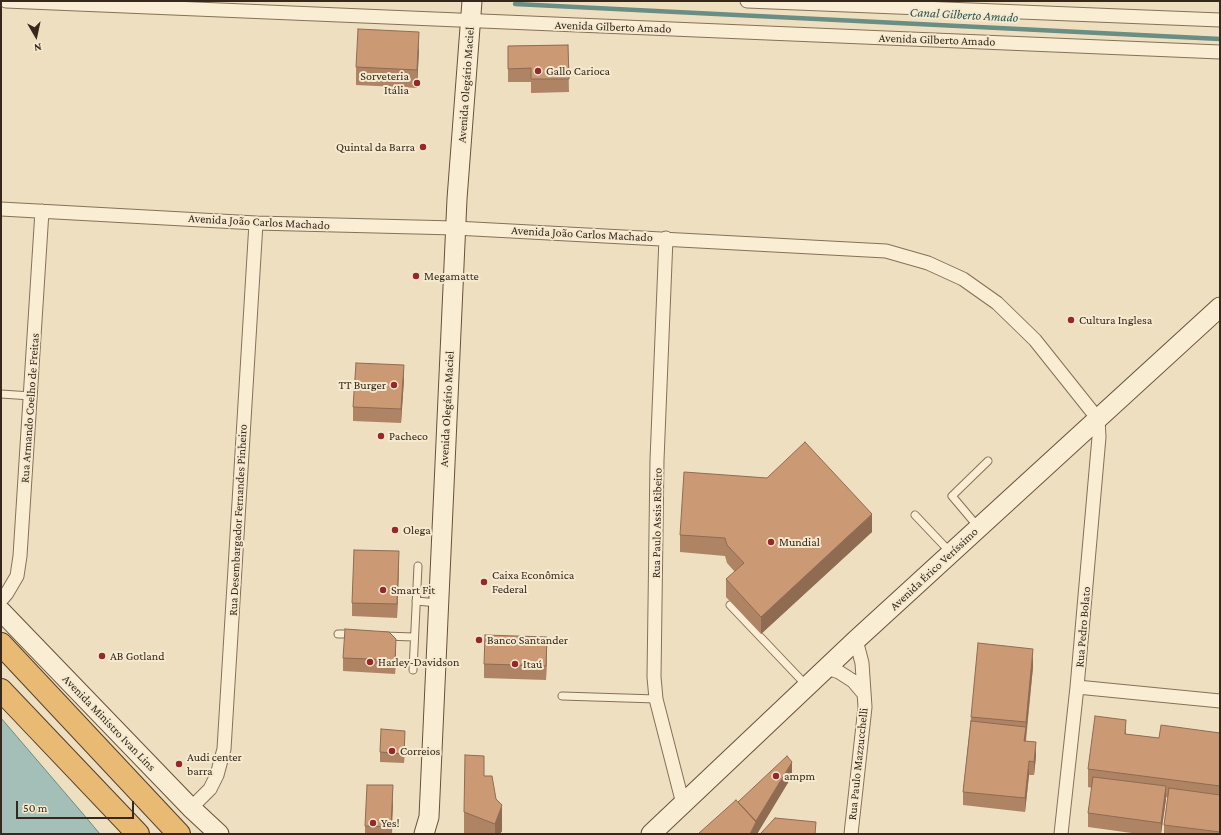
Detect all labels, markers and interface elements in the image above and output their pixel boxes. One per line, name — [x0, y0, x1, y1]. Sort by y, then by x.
water label: Canal Gilberto Amado — [909, 4, 1019, 26]
north arrow — [16, 16, 56, 56]
street label: Avenida Gilberto Amado — [554, 18, 672, 36]
street label: Avenida Olegário Maciel — [455, 26, 477, 144]
street label: Avenida Gilberto Amado — [878, 31, 996, 49]
text: N — [33, 41, 43, 54]
place label: Gallo Carioca — [546, 64, 610, 78]
marker: Gallo Carioca — [533, 66, 543, 76]
place label: Sorveteria Itália — [360, 69, 409, 97]
marker: Sorveteria Itália — [412, 78, 422, 88]
place label: Quintal da Barra — [336, 140, 415, 154]
marker: Quintal da Barra — [418, 142, 428, 152]
street label: Avenida João Carlos Machado — [188, 211, 330, 233]
street label: Avenida João Carlos Machado — [511, 223, 653, 245]
place label: Megamatte — [424, 269, 479, 283]
marker: Megamatte — [411, 271, 421, 281]
place label: Cultura Inglesa — [1079, 313, 1152, 327]
marker: Cultura Inglesa — [1066, 315, 1076, 325]
street label: Rua Armando Coelho de Freitas — [18, 333, 42, 483]
street label: Avenida Olegário Maciel — [437, 351, 457, 467]
place label: TT Burger — [338, 378, 386, 392]
marker: TT Burger — [389, 380, 399, 390]
street label: Rua Desembargador Fernandes Pinheiro — [226, 424, 250, 616]
place label: Pacheco — [389, 429, 428, 443]
marker: Pacheco — [376, 431, 386, 441]
street label: Rua Paulo Assis Ribeiro — [649, 468, 665, 578]
place label: Olega — [403, 523, 431, 537]
street label: Avenida Érico Veríssimo — [887, 524, 981, 614]
marker: Olega — [390, 525, 400, 535]
place label: Mundial — [779, 535, 820, 549]
marker: Mundial — [766, 537, 776, 547]
place label: Caixa Econômica Federal — [492, 568, 574, 596]
marker: Caixa Econômica Federal — [479, 577, 489, 587]
place label: Smart Fit — [391, 583, 435, 597]
marker: Smart Fit — [378, 585, 388, 595]
street label: Rua Pedro Bolato — [1072, 586, 1094, 668]
place label: Banco Santander — [487, 633, 568, 647]
marker: Banco Santander — [474, 635, 484, 645]
place label: AB Gotland — [110, 649, 165, 663]
marker: AB Gotland — [97, 651, 107, 661]
place label: Harley-Davidson — [378, 655, 459, 669]
marker: Harley-Davidson — [365, 657, 375, 667]
place label: Itaú — [523, 657, 542, 671]
marker: Itaú — [510, 659, 520, 669]
street label: Avenida Ministro Ivan Lins — [59, 672, 159, 774]
street label: Rua Paulo Mazzucchelli — [845, 707, 871, 821]
place label: Correios — [400, 744, 440, 758]
marker: Correios — [387, 746, 397, 756]
place label: Audi center barra — [187, 750, 242, 778]
marker: Audi center barra — [174, 759, 184, 769]
place label: ampm — [784, 769, 815, 783]
marker: ampm — [771, 771, 781, 781]
scale bar — [18, 793, 136, 819]
text: 50 m — [23, 801, 47, 815]
place label: Yes! — [381, 816, 400, 830]
marker: Yes! — [368, 818, 378, 828]

